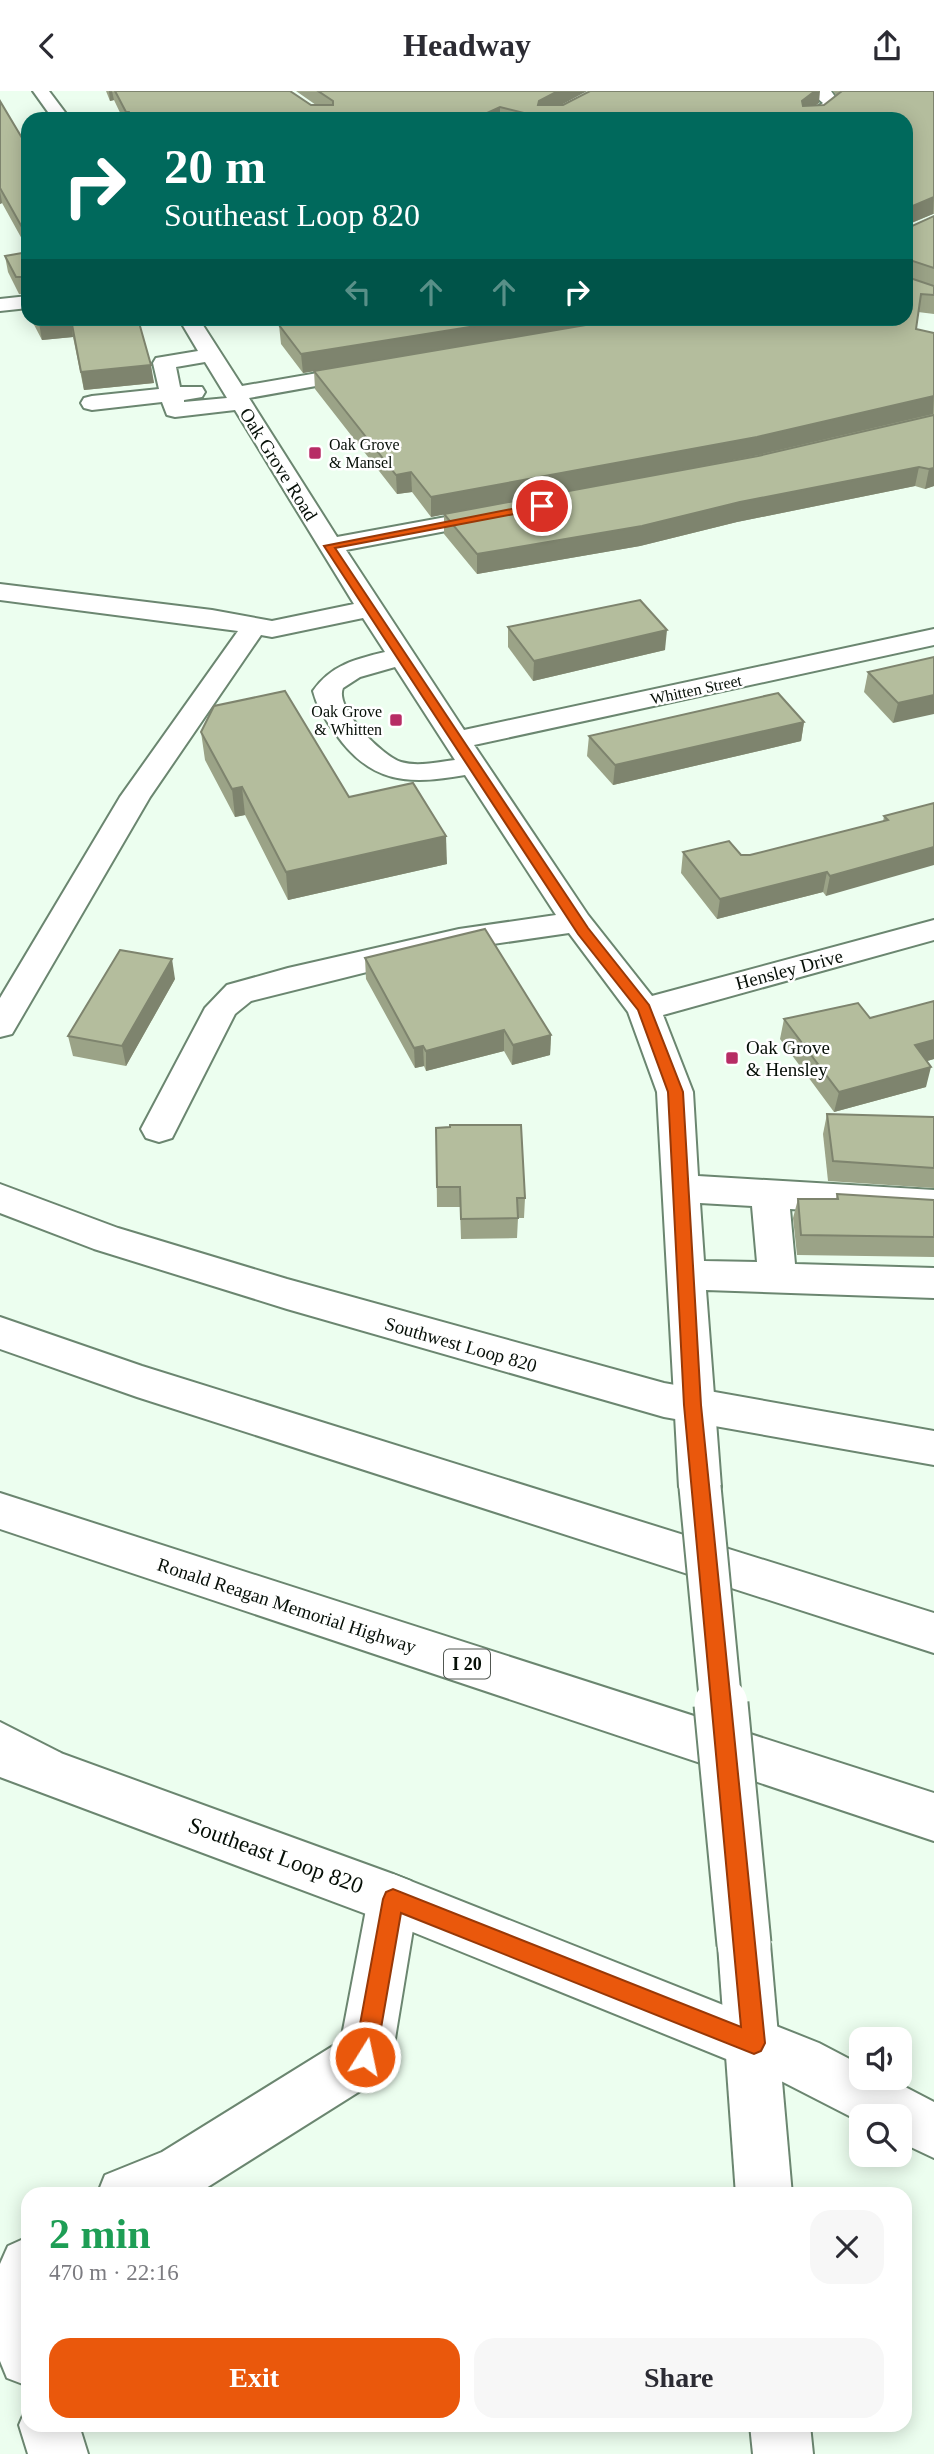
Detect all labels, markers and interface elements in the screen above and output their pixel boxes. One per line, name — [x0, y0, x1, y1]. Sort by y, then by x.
icon: back — [28, 27, 66, 65]
text: Headway — [403, 27, 531, 63]
icon: share — [868, 27, 906, 65]
text: 20 m — [164, 139, 266, 194]
icon: right — [49, 140, 140, 231]
text: Southeast Loop 820 — [164, 197, 420, 233]
icon: left — [339, 273, 377, 311]
icon: ahead — [412, 273, 450, 311]
icon: ahead — [485, 273, 523, 311]
icon: right — [558, 273, 596, 311]
street label: Oak Grove Road — [236, 404, 322, 525]
place label: Oak Grove & Mansel — [329, 436, 400, 471]
marker: Oak Grove & Mansel — [307, 445, 323, 461]
pin — [512, 476, 572, 536]
icon: arrive — [523, 487, 561, 525]
street label: Whitten Street — [649, 671, 744, 707]
place label: Oak Grove & Whitten — [311, 703, 382, 738]
marker: Oak Grove & Whitten — [388, 712, 404, 728]
street label: Hensley Drive — [733, 945, 845, 994]
place label: Oak Grove & Hensley — [746, 1037, 830, 1080]
marker: Oak Grove & Hensley — [724, 1050, 740, 1066]
street label: Southwest Loop 820 — [382, 1313, 539, 1376]
street label: Ronald Reagan Memorial Highway — [155, 1554, 419, 1657]
road number: I 20 — [444, 1649, 490, 1679]
street label: Southeast Loop 820 — [185, 1812, 367, 1899]
position arrow — [328, 2020, 402, 2094]
map controls — [849, 2027, 912, 2167]
button: sound — [849, 2027, 912, 2090]
button: search — [849, 2104, 912, 2167]
button: close — [810, 2210, 884, 2284]
text: 2 min — [49, 2211, 151, 2257]
text: 470 m · 22:16 — [49, 2260, 179, 2285]
button: Exit — [49, 2338, 460, 2418]
button: Share — [474, 2338, 884, 2418]

